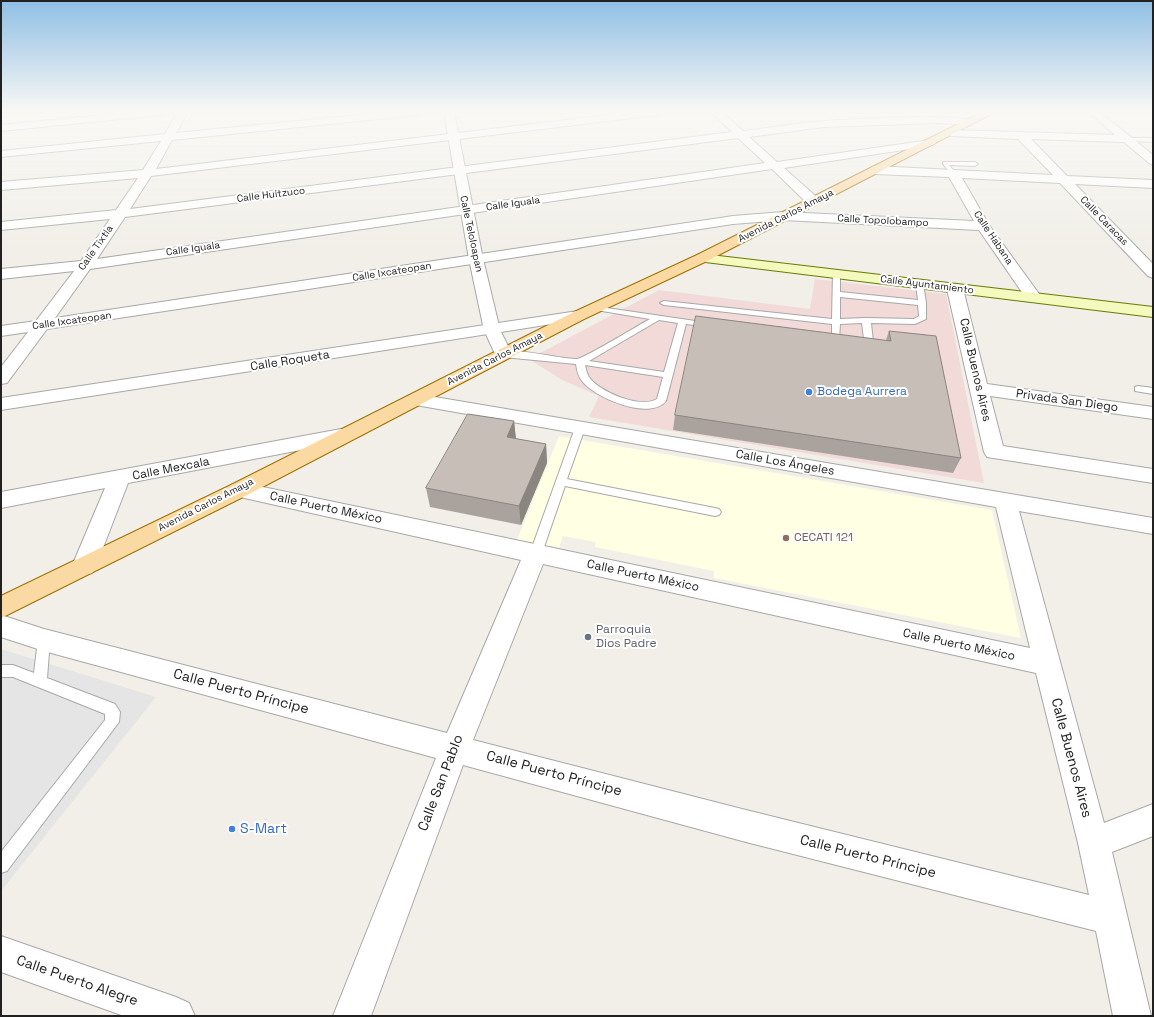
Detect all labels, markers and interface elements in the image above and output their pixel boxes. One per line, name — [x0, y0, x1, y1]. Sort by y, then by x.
street label: Calle Huitzuco — [236, 185, 306, 205]
street label: Avenida Carlos Amaya — [736, 187, 836, 245]
street label: Calle Iguala — [485, 194, 541, 214]
street label: Calle Caracas — [1077, 194, 1131, 248]
street label: Calle Teloloapan — [457, 195, 485, 273]
street label: Calle Habana — [971, 209, 1015, 267]
street label: Calle Topolobampo — [837, 213, 929, 229]
street label: Calle Tixtla — [76, 223, 116, 273]
street label: Calle Iguala — [165, 239, 221, 259]
street label: Calle Ixcateopan — [352, 260, 432, 284]
street label: Calle Ayuntamiento — [880, 273, 974, 297]
street label: Calle Ixcateopan — [32, 310, 112, 332]
street label: Calle Buenos Aires — [956, 317, 994, 423]
street label: Avenida Carlos Amaya — [445, 330, 545, 388]
street label: Calle Roqueta — [249, 348, 331, 374]
place label: Bodega Aurrera — [817, 385, 907, 399]
marker: Bodega Aurrera — [804, 387, 814, 397]
street label: Privada San Diego — [1015, 387, 1119, 415]
street label: Calle Los Ángeles — [734, 447, 836, 479]
street label: Calle Mexcala — [131, 454, 211, 484]
street label: Avenida Carlos Amaya — [156, 476, 256, 534]
street label: Calle Puerto México — [269, 489, 383, 527]
place label: CECATI 121 — [794, 531, 853, 545]
marker: CECATI 121 — [781, 533, 791, 543]
street label: Calle Puerto México — [586, 557, 700, 595]
place label: Parroquia Dios Padre — [596, 623, 657, 651]
street label: Calle Puerto México — [902, 626, 1016, 664]
marker: Parroquia Dios Padre — [583, 632, 593, 642]
street label: Calle Puerto Príncipe — [171, 666, 311, 718]
street label: Calle Buenos Aires — [1047, 696, 1095, 820]
street label: Calle San Pablo — [415, 732, 467, 834]
street label: Calle Puerto Príncipe — [484, 748, 624, 800]
place label: S-Mart — [240, 821, 287, 837]
marker: S-Mart — [227, 824, 237, 834]
street label: Calle Puerto Príncipe — [798, 832, 938, 882]
street label: Calle Puerto Alegre — [14, 952, 140, 1010]

